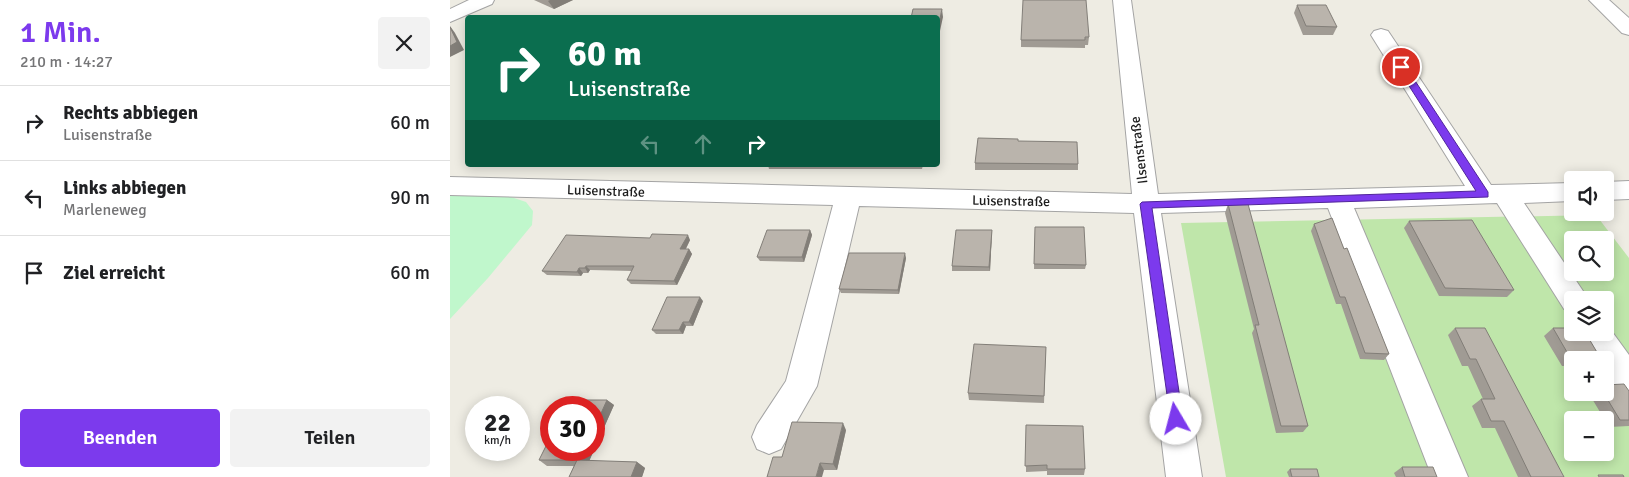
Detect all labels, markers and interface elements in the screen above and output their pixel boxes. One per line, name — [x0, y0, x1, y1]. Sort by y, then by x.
text: 1 Min. — [20, 14, 101, 51]
button: close — [378, 17, 430, 69]
text: 60 m — [568, 32, 642, 75]
icon: right — [485, 35, 550, 100]
pin — [1380, 46, 1422, 88]
text: 210 m · 14:27 — [20, 52, 113, 72]
icon: arrive — [1387, 53, 1415, 81]
text: Luisenstraße — [568, 75, 691, 102]
text: Rechts abbiegen — [63, 101, 198, 125]
icon: right — [20, 109, 48, 137]
text: 60 m — [390, 111, 430, 135]
street label: Ilsenstraße — [1126, 115, 1152, 185]
text: Luisenstraße — [63, 125, 152, 145]
icon: left — [636, 130, 664, 158]
icon: ahead — [689, 130, 717, 158]
icon: right — [742, 130, 770, 158]
map controls — [1564, 171, 1614, 461]
button: sound — [1564, 171, 1614, 221]
text: Links abbiegen — [63, 176, 186, 200]
street label: Luisenstraße — [567, 181, 645, 201]
icon: left — [20, 184, 48, 212]
text: 90 m — [390, 186, 430, 210]
street label: Luisenstraße — [972, 192, 1050, 210]
text: Marleneweg — [63, 200, 147, 220]
button: search — [1564, 231, 1614, 281]
icon: arrive — [20, 259, 48, 287]
text: Ziel erreicht — [63, 261, 165, 285]
text: 60 m — [390, 261, 430, 285]
button: layers — [1564, 291, 1614, 341]
button: + — [1564, 351, 1614, 401]
position arrow — [1149, 392, 1201, 444]
speed limit sign: 30 — [540, 396, 605, 461]
text: 22 — [484, 407, 511, 438]
button: Beenden — [20, 409, 220, 467]
button: Teilen — [230, 409, 430, 467]
button: − — [1564, 411, 1614, 461]
text: km/h — [484, 433, 511, 448]

